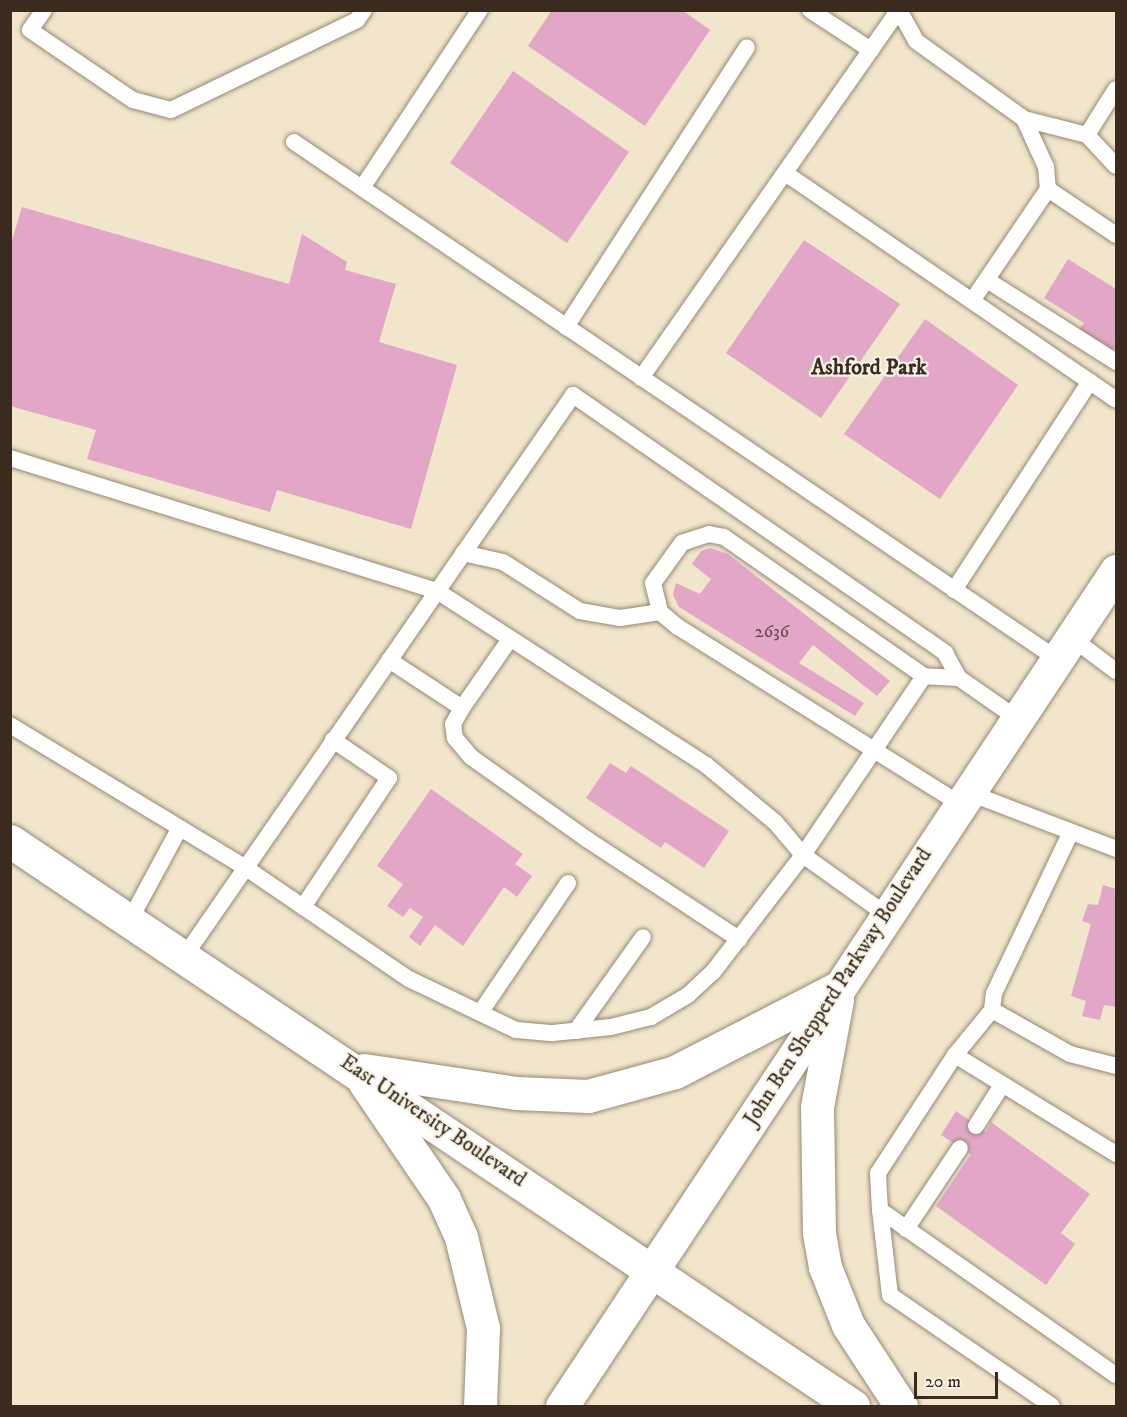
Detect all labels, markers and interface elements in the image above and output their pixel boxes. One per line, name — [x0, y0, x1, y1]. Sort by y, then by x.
district label: Ashford Park — [811, 355, 927, 381]
house number: 2636 — [755, 621, 789, 643]
street label: John Ben Shepperd Parkway Boulevard — [739, 843, 937, 1131]
street label: East University Boulevard — [335, 1049, 531, 1193]
scale bar — [917, 1360, 1001, 1398]
text: 20 m — [925, 1371, 961, 1393]

